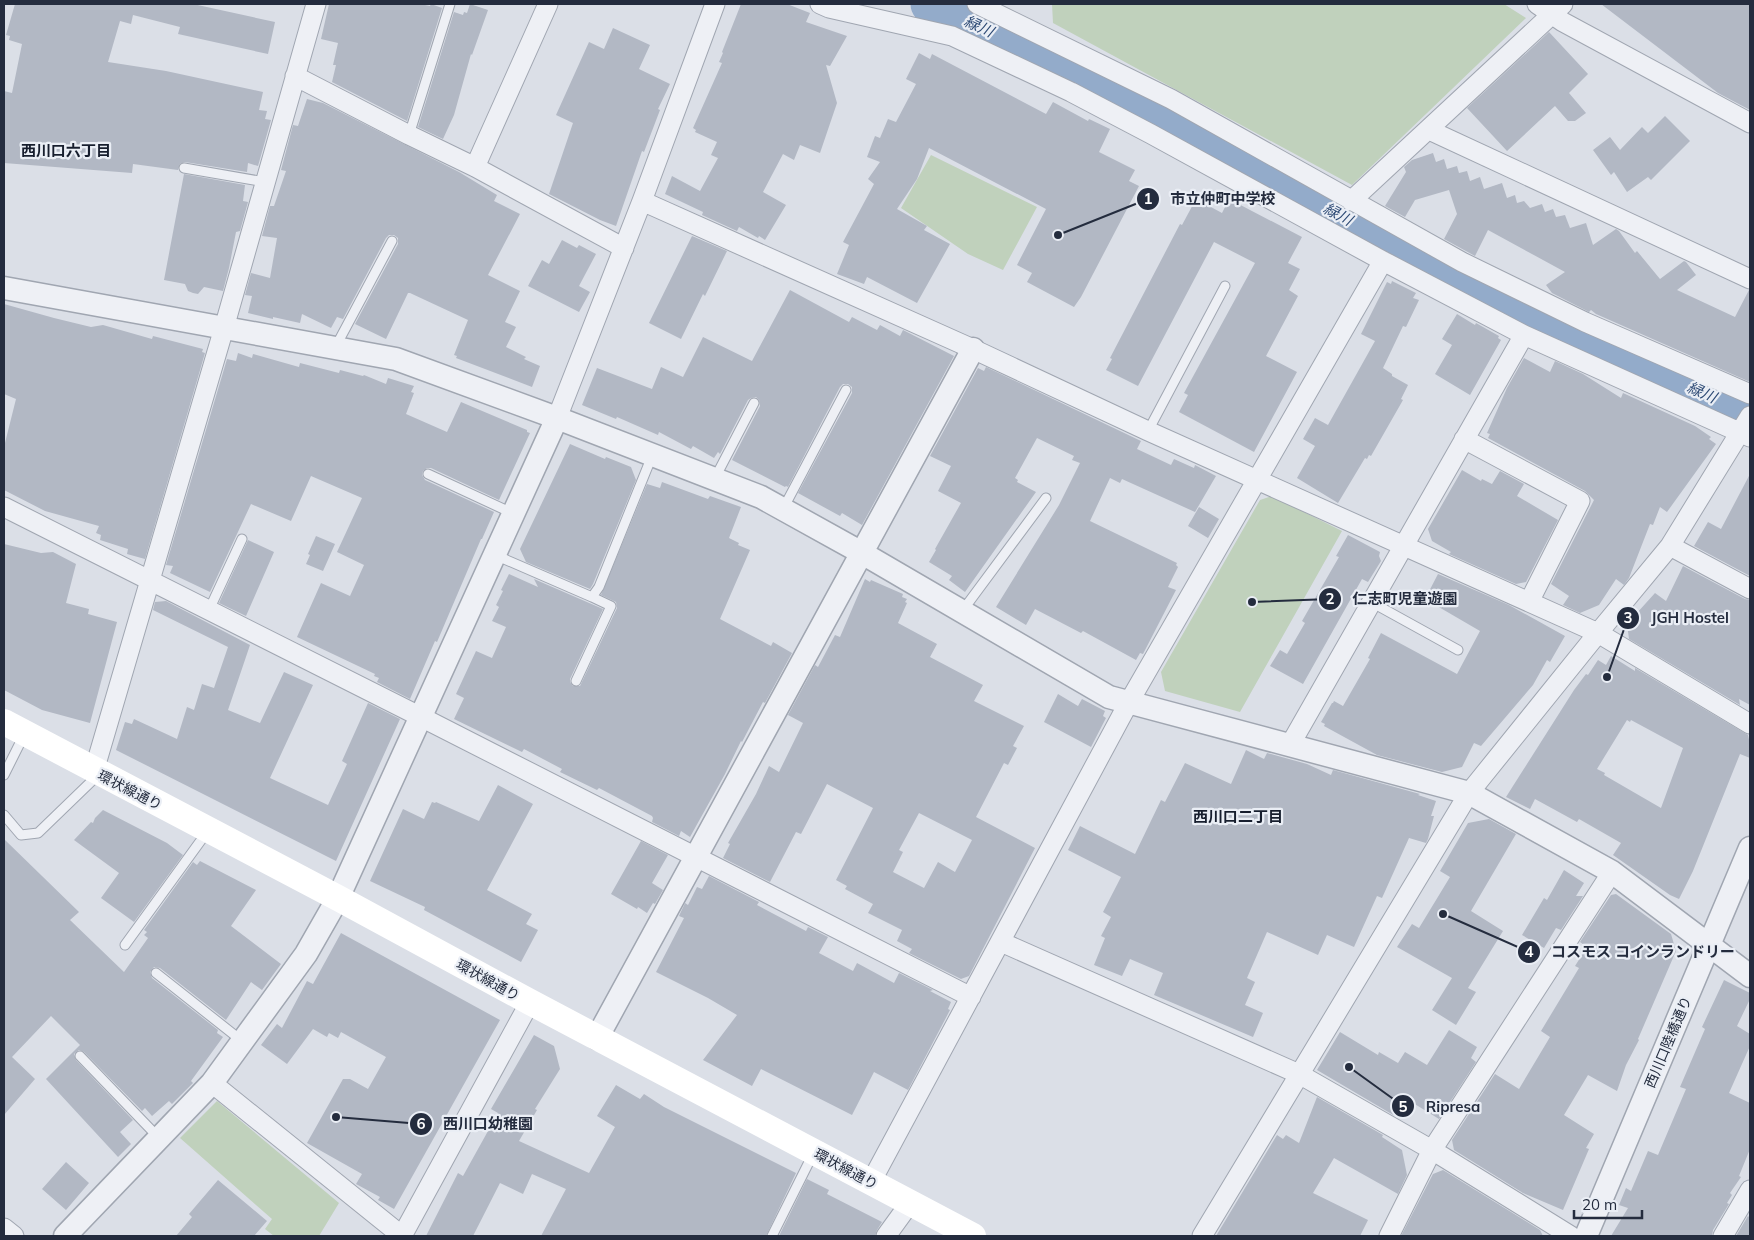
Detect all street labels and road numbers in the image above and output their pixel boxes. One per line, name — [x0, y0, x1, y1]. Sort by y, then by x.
street label: 環状線通り — [95, 766, 165, 814]
street label: 環状線通り — [453, 955, 523, 1005]
street label: 西川口陸橋通り — [1641, 993, 1695, 1091]
street label: 環状線通り — [811, 1145, 881, 1193]

